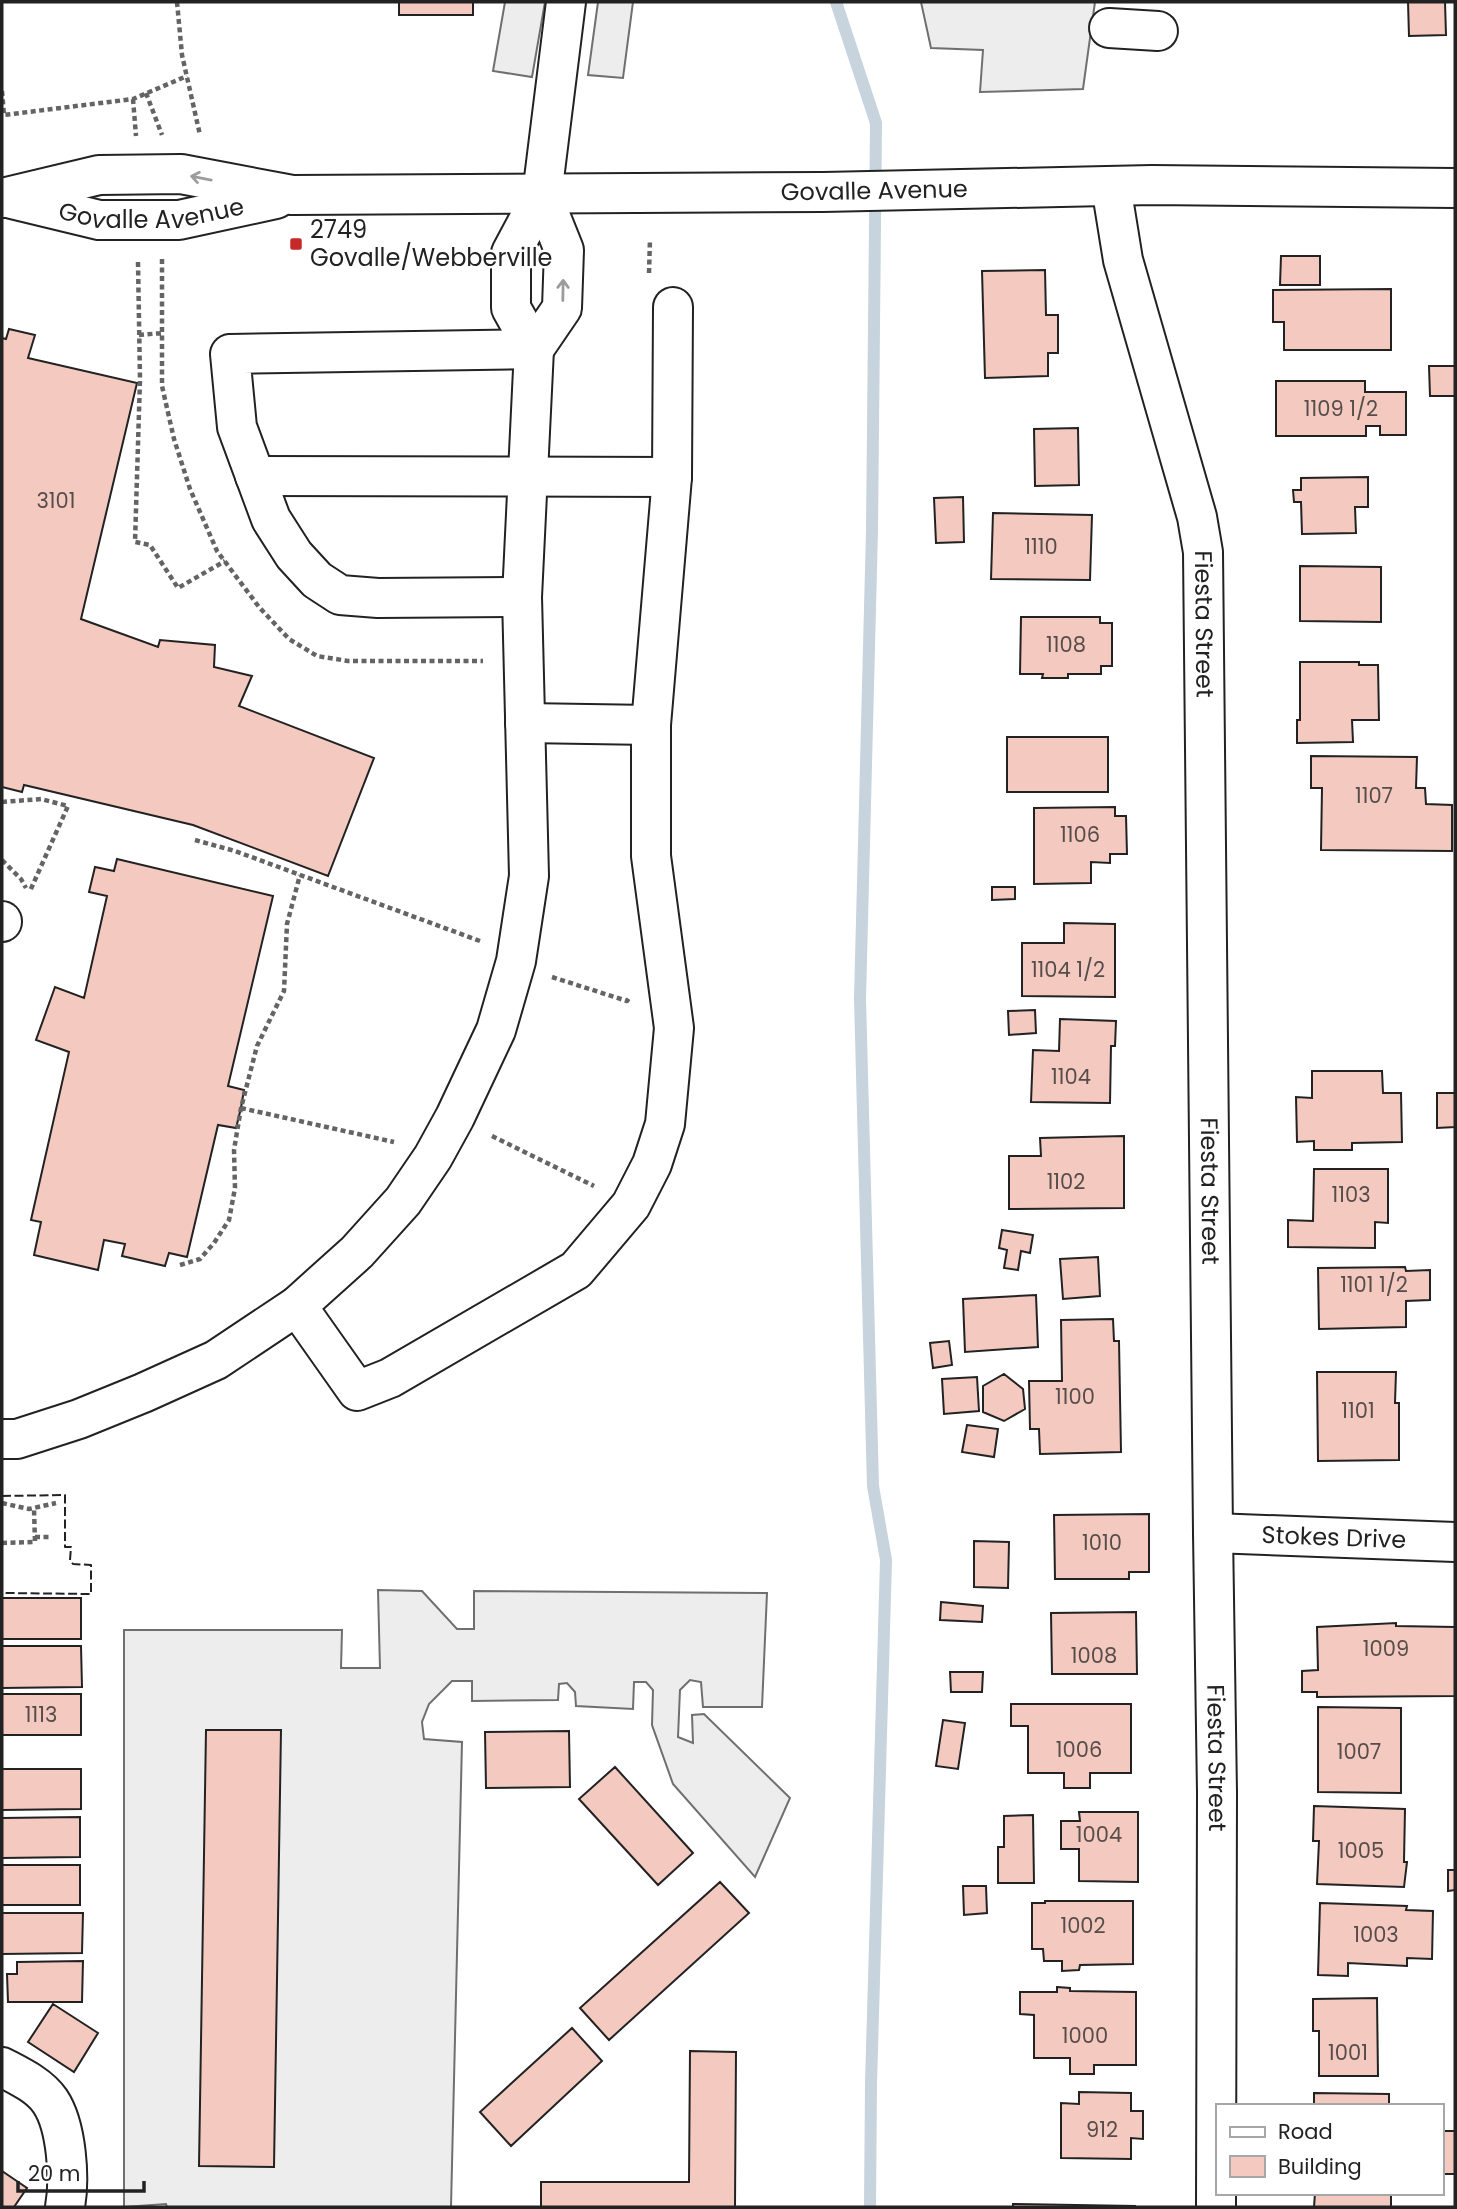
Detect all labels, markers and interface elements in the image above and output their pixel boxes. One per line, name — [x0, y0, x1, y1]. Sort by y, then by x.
one-way arrow — [190, 170, 213, 184]
street label: Govalle Avenue — [781, 172, 968, 208]
street label: Govalle Avenue — [55, 189, 247, 237]
place label: 2749 Govalle/Webberville — [310, 213, 552, 274]
marker: 2749 Govalle/Webberville — [288, 236, 304, 252]
one-way arrow — [556, 278, 569, 301]
house number: 1109 1/2 — [1304, 394, 1378, 423]
house number: 3101 — [37, 486, 76, 515]
house number: 1110 — [1024, 532, 1058, 561]
street label: Fiesta Street — [1187, 550, 1221, 698]
house number: 1108 — [1046, 630, 1086, 659]
house number: 1107 — [1355, 781, 1393, 810]
house number: 1106 — [1060, 820, 1100, 849]
house number: 1104 1/2 — [1031, 955, 1105, 984]
house number: 1104 — [1051, 1062, 1091, 1091]
street label: Fiesta Street — [1193, 1117, 1227, 1265]
house number: 1102 — [1047, 1167, 1085, 1196]
house number: 1103 — [1332, 1180, 1371, 1209]
house number: 1101 1/2 — [1340, 1270, 1408, 1299]
house number: 1100 — [1055, 1382, 1095, 1411]
house number: 1101 — [1341, 1396, 1375, 1425]
street label: Stokes Drive — [1261, 1518, 1407, 1556]
house number: 1010 — [1082, 1528, 1122, 1557]
house number: 1009 — [1363, 1634, 1409, 1663]
house number: 1008 — [1071, 1641, 1117, 1670]
street label: Fiesta Street — [1199, 1684, 1234, 1832]
house number: 1113 — [25, 1700, 57, 1729]
house number: 1006 — [1056, 1735, 1102, 1764]
house number: 1007 — [1337, 1737, 1381, 1766]
house number: 1004 — [1076, 1820, 1122, 1849]
house number: 1005 — [1338, 1836, 1384, 1865]
house number: 1002 — [1060, 1911, 1106, 1940]
house number: 1003 — [1353, 1920, 1399, 1949]
house number: 1000 — [1062, 2021, 1108, 2050]
house number: 1001 — [1328, 2038, 1368, 2067]
legend — [1216, 2104, 1443, 2195]
house number: 912 — [1086, 2115, 1118, 2144]
text: Road — [1278, 2117, 1333, 2146]
scale bar — [18, 2150, 144, 2194]
text: Building — [1278, 2152, 1362, 2181]
text: 20 m — [28, 2159, 81, 2188]

